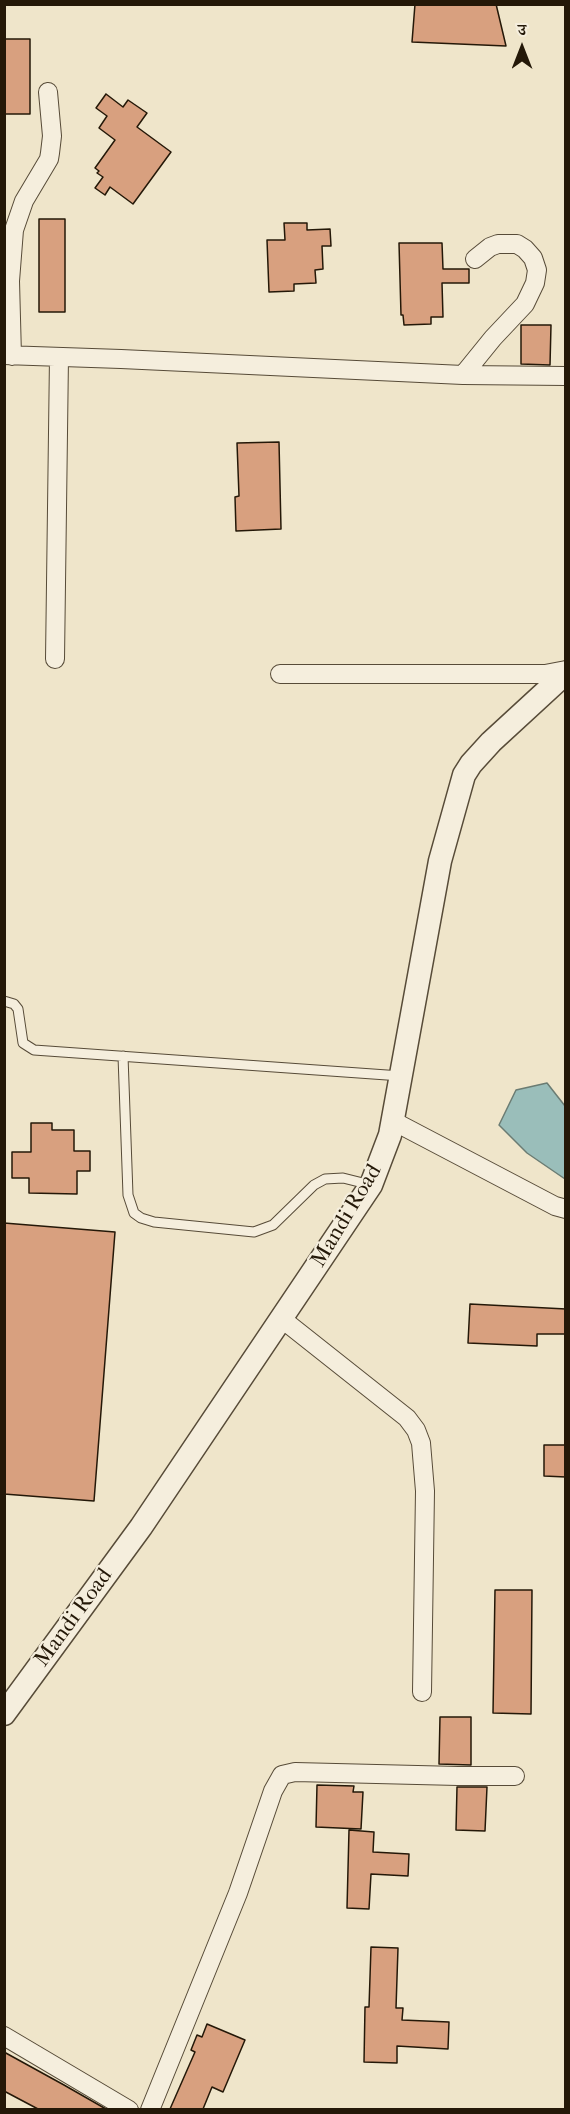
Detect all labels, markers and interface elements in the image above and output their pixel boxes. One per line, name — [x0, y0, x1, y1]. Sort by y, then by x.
north arrow — [492, 18, 552, 78]
text: उ — [518, 20, 526, 39]
street label: Mandi Road — [306, 1160, 388, 1272]
street label: Mandi Road — [29, 1564, 119, 1672]

